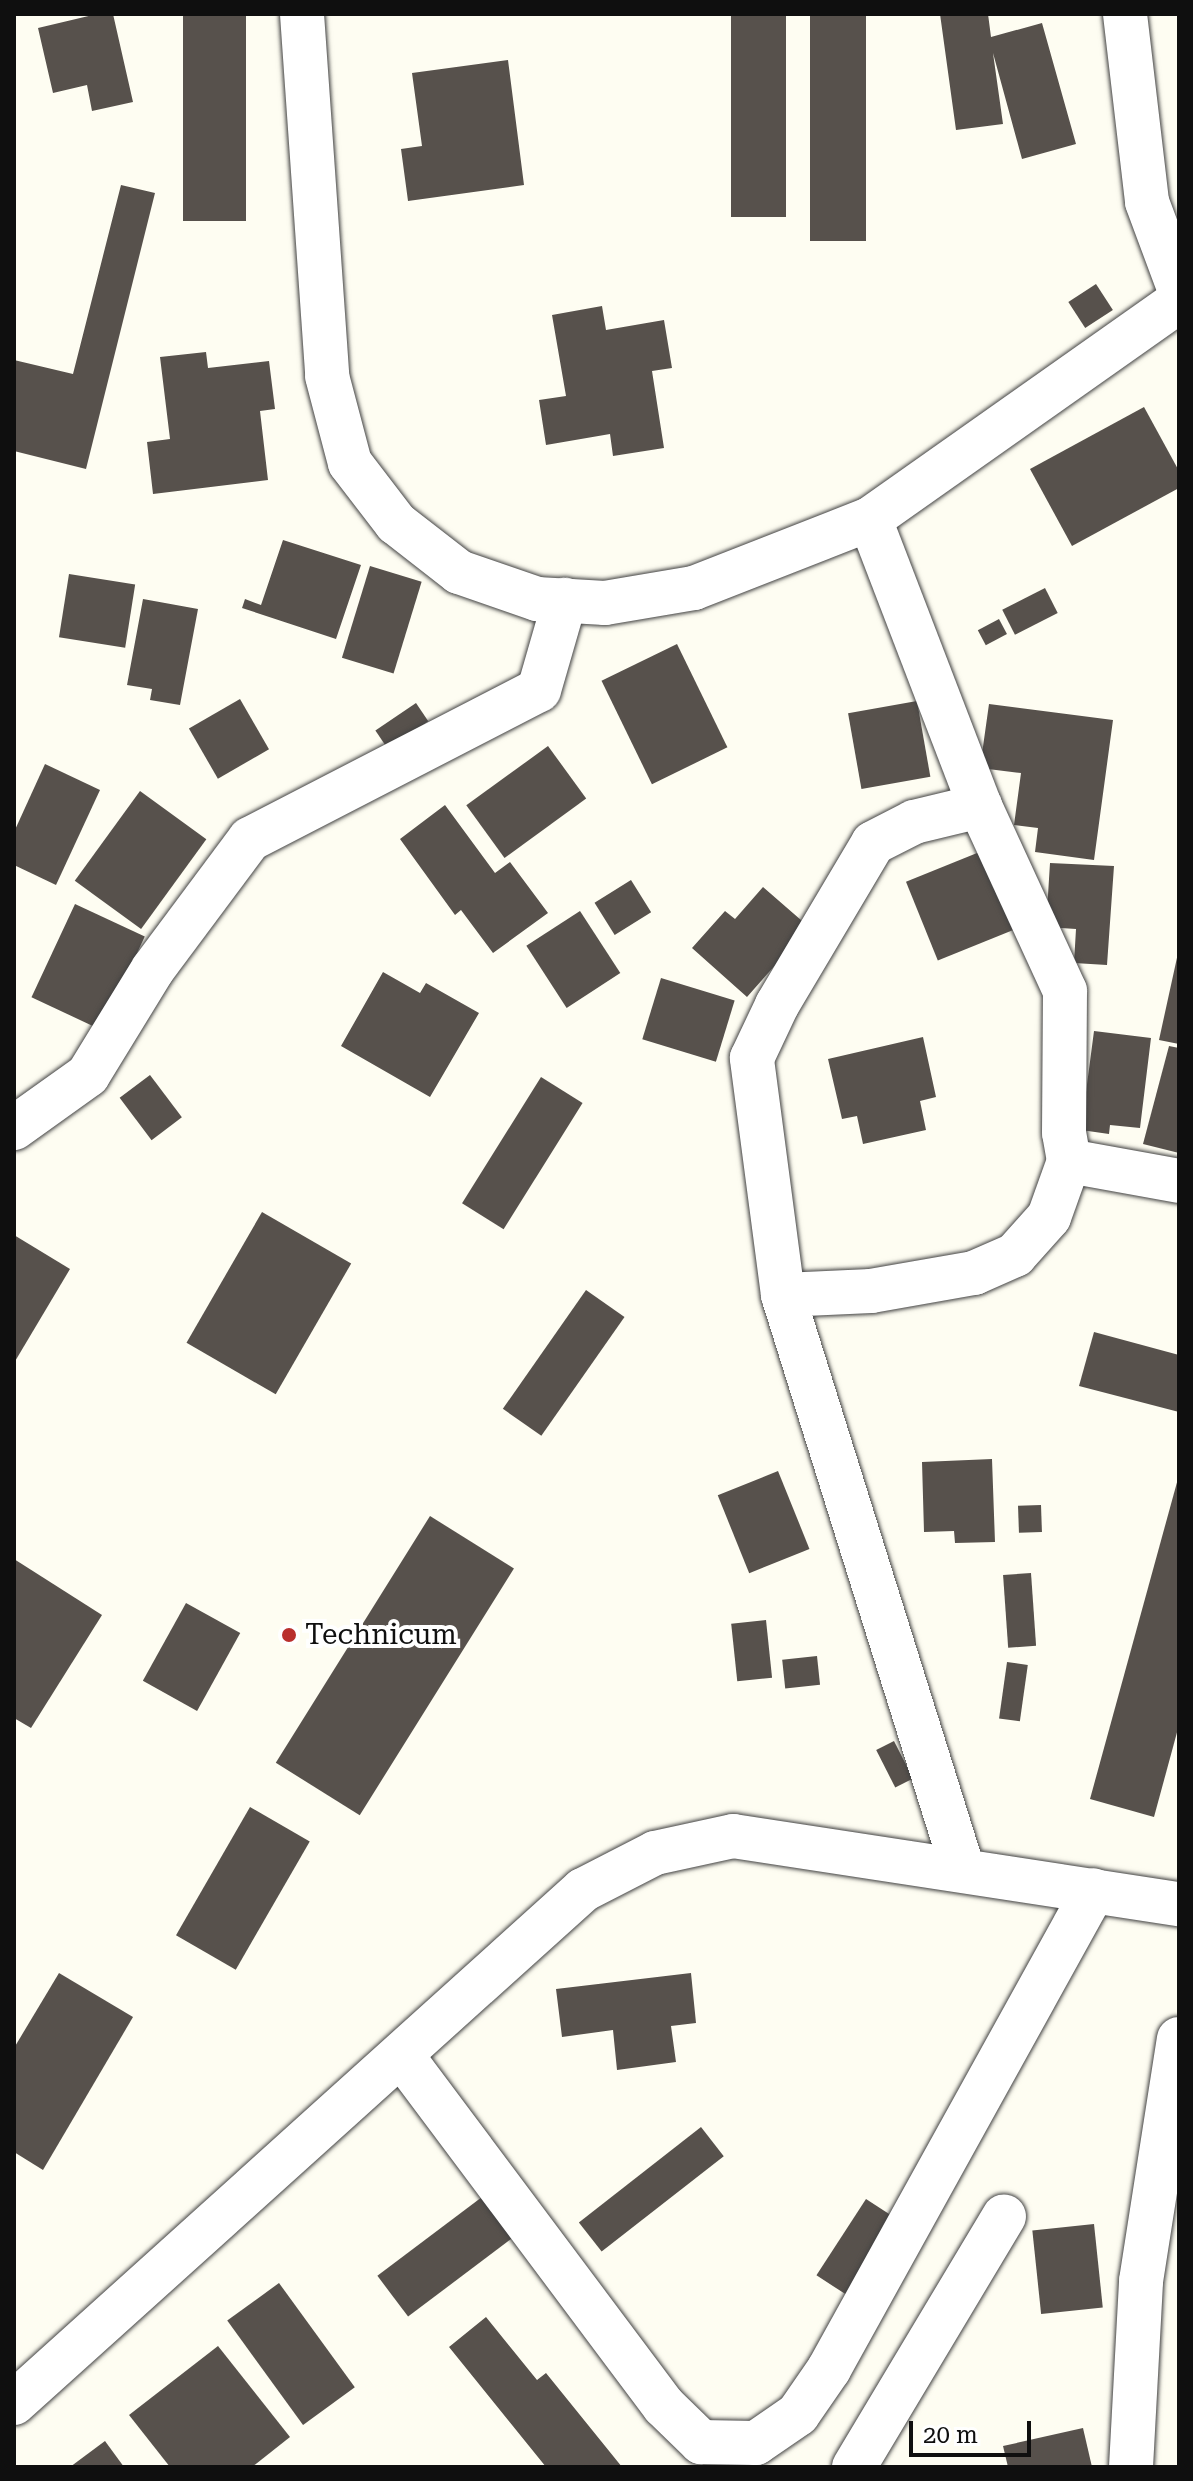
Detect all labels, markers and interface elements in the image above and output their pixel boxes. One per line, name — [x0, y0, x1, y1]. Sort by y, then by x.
place label: Technicum — [305, 1618, 457, 1652]
marker: Technicum — [280, 1626, 298, 1644]
scale bar — [913, 2405, 1035, 2455]
text: 20 m — [923, 2421, 978, 2449]

